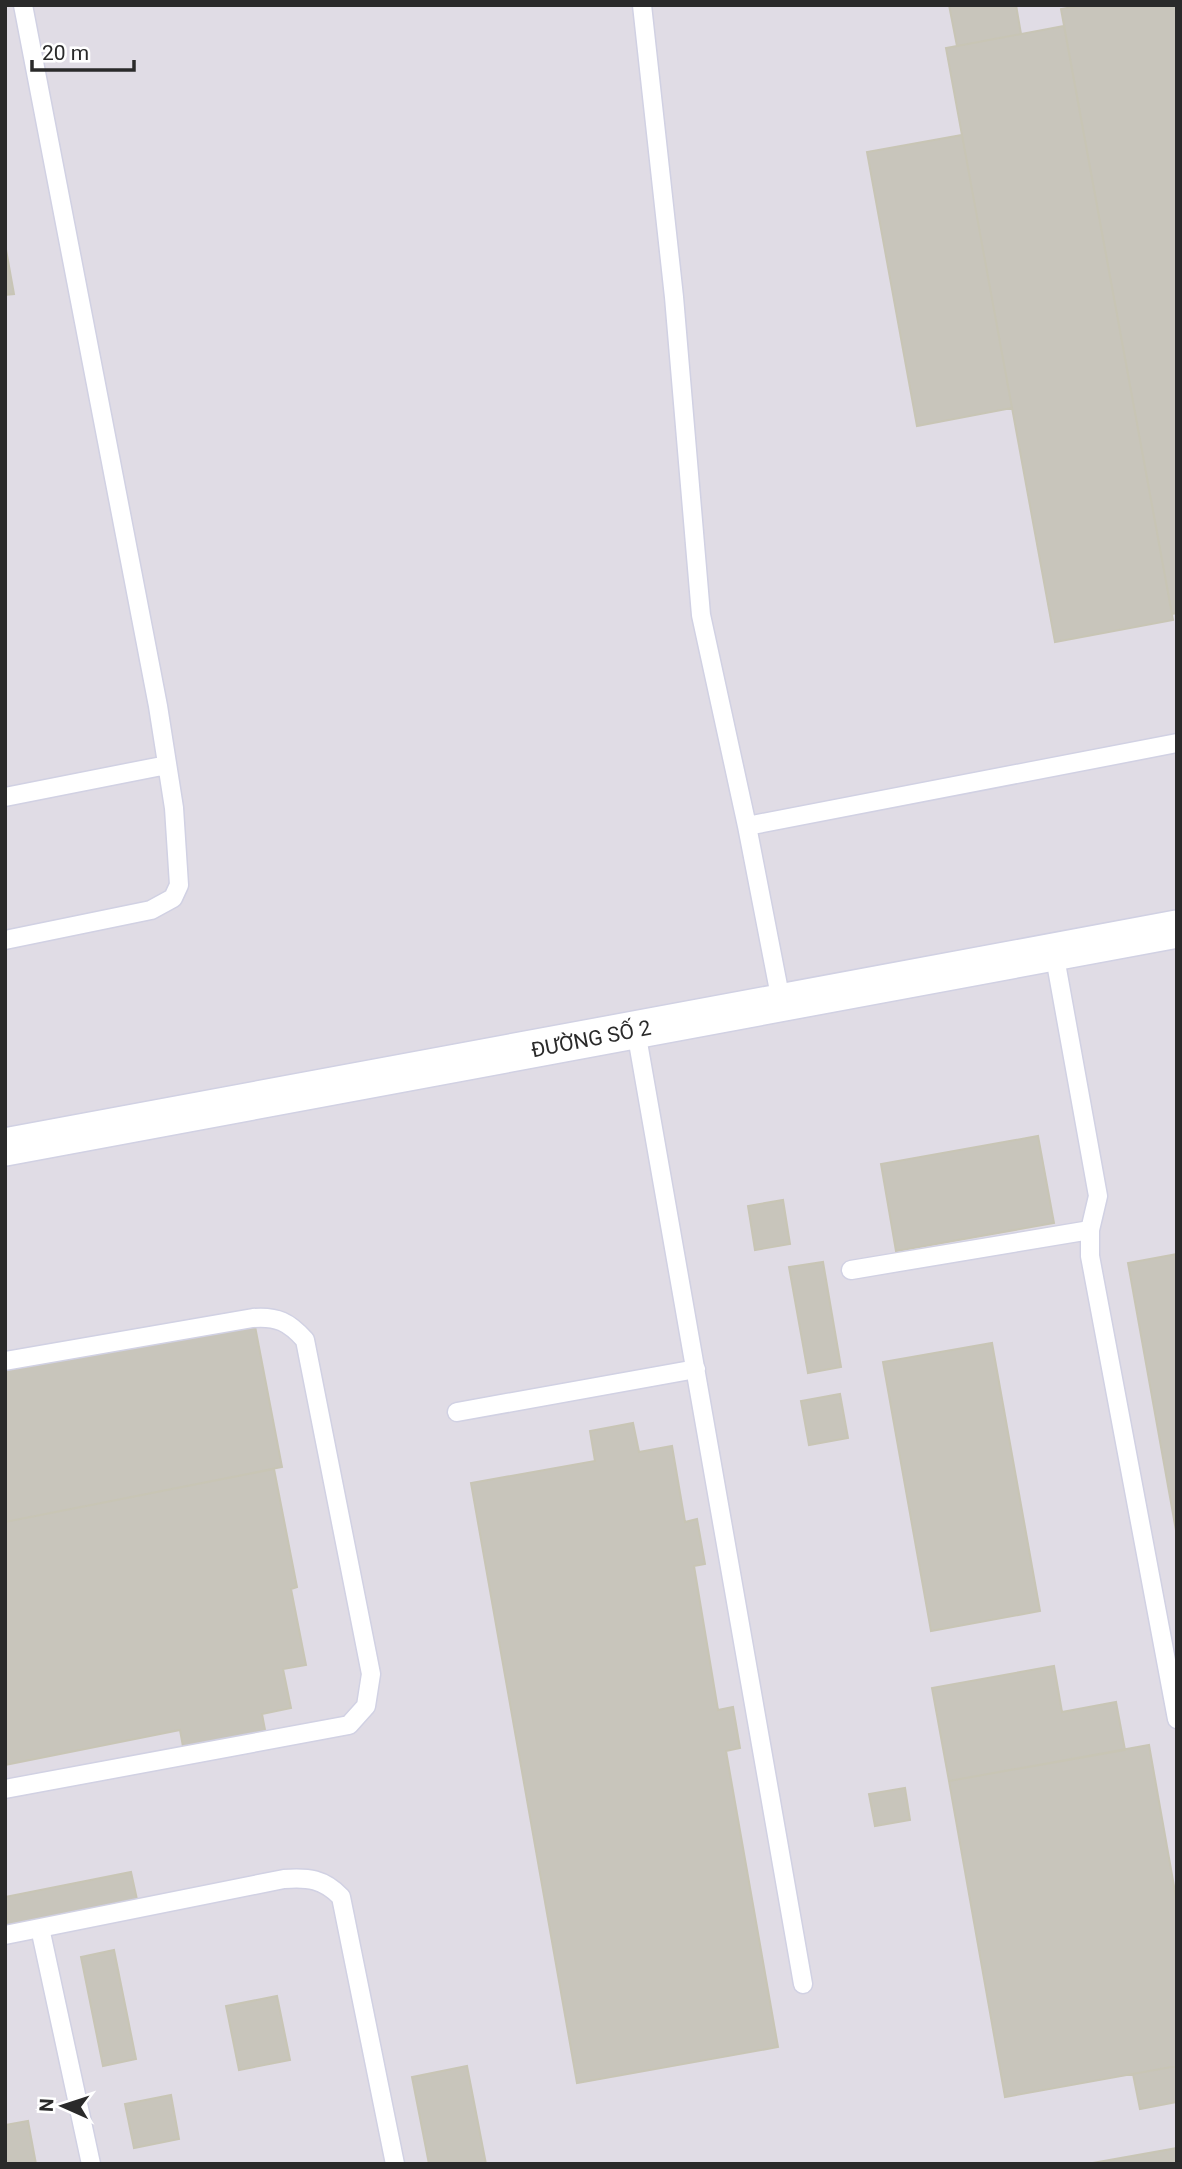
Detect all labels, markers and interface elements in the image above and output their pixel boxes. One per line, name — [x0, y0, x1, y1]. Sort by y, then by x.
scale bar — [32, 28, 133, 72]
text: 20 m — [42, 41, 89, 65]
street label: ĐƯỜNG SỐ 2 — [529, 1015, 653, 1062]
north arrow — [28, 2071, 98, 2141]
text: N — [35, 2098, 58, 2112]

